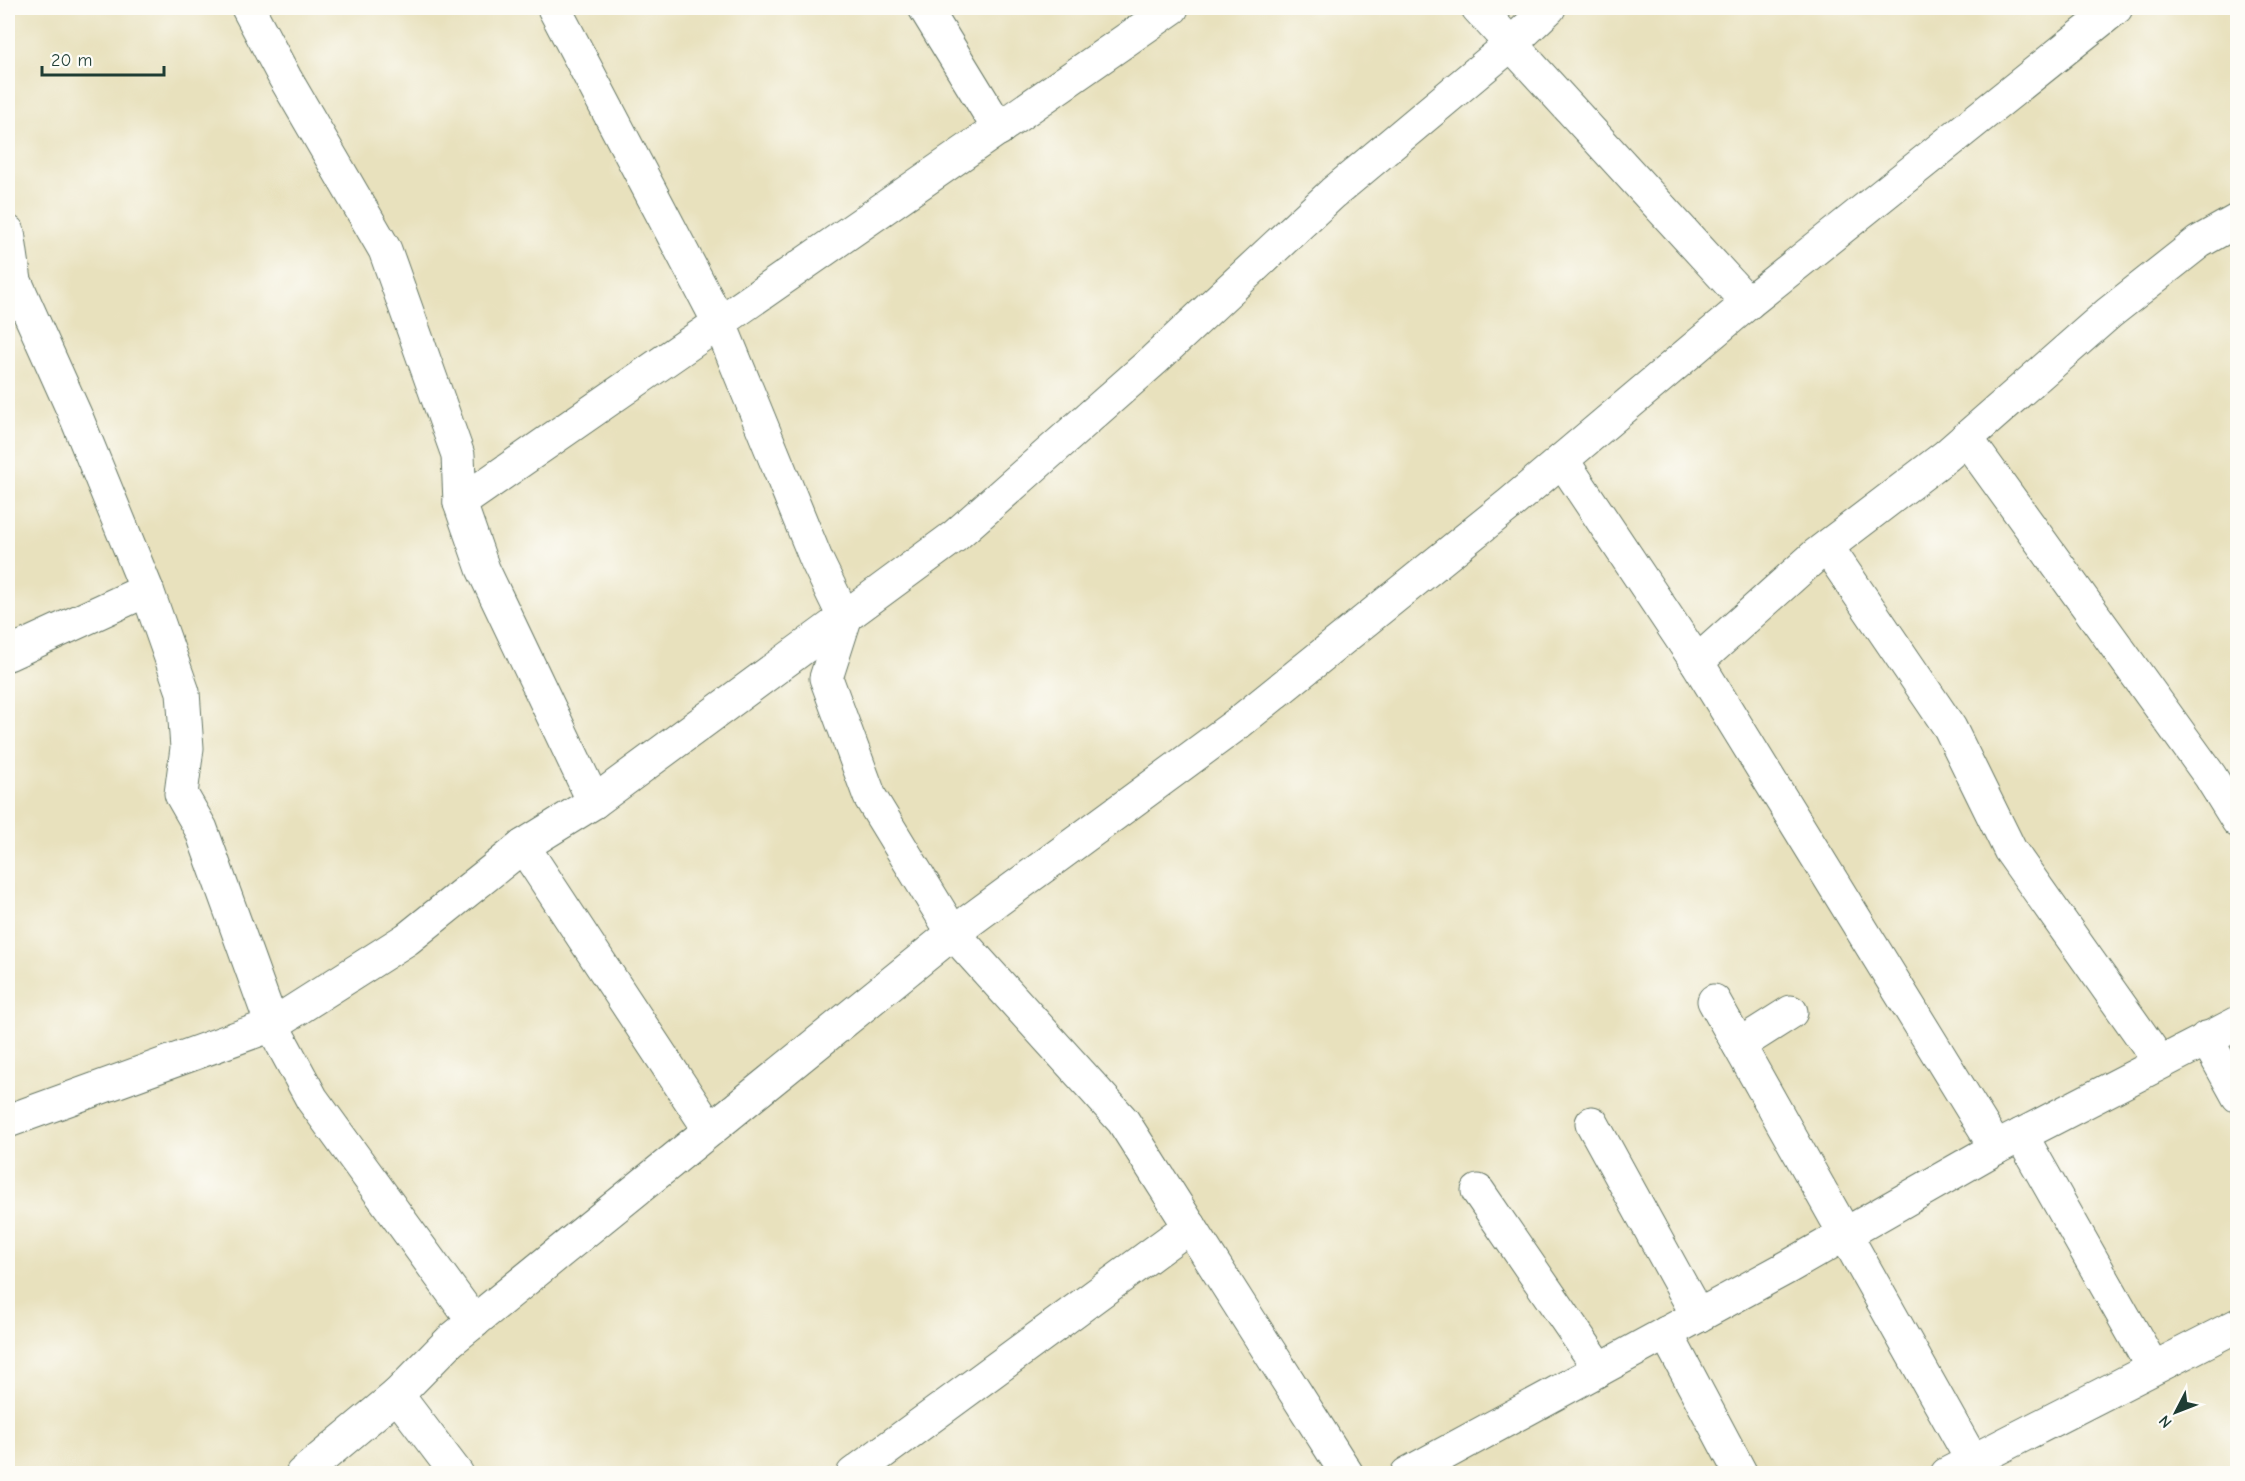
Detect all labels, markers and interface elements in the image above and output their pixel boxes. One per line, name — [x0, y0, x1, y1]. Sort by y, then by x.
scale bar — [42, 39, 164, 77]
text: 20 m — [51, 50, 92, 71]
north arrow — [2146, 1382, 2206, 1442]
text: N — [2155, 1411, 2176, 1431]

